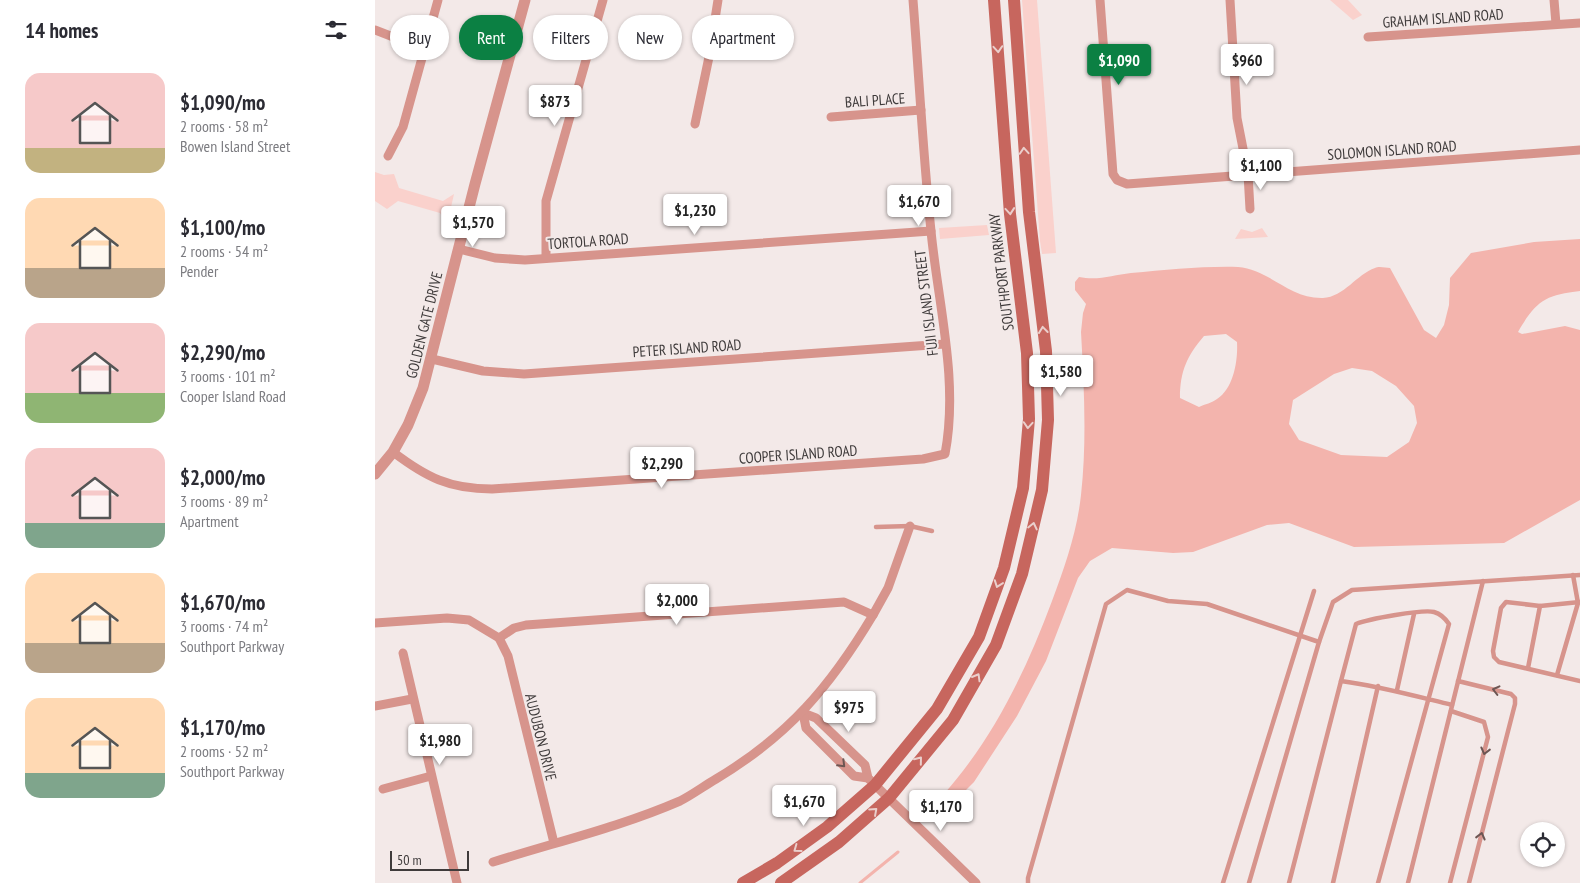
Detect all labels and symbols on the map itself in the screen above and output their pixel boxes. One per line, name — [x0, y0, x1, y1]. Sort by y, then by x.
street label: GRAHAM ISLAND ROAD — [1382, 4, 1504, 32]
pin: $1,090 — [1078, 44, 1160, 86]
pin: $960 — [1217, 44, 1277, 86]
one-way arrow — [992, 45, 1003, 53]
pin: $873 — [525, 84, 585, 127]
street label: BALI PLACE — [844, 88, 906, 112]
street label: SOLOMON ISLAND ROAD — [1327, 136, 1457, 164]
one-way arrow — [1019, 147, 1030, 155]
pin: $1,100 — [1220, 148, 1302, 191]
pin: $1,670 — [878, 184, 960, 227]
pin: $1,230 — [654, 194, 736, 236]
pin: $1,570 — [432, 206, 514, 248]
one-way arrow — [1004, 207, 1015, 215]
street label: SOUTHPORT PARKWAY — [984, 212, 1018, 332]
street label: TORTOLA ROAD — [547, 229, 629, 253]
street label: FUJI ISLAND STREET — [910, 249, 942, 357]
street label: GOLDEN GATE DRIVE — [402, 270, 446, 380]
one-way arrow — [1038, 325, 1049, 333]
street label: PETER ISLAND ROAD — [632, 335, 742, 361]
pin: $1,580 — [1020, 354, 1102, 397]
one-way arrow — [1023, 421, 1034, 429]
street label: COOPER ISLAND ROAD — [738, 440, 858, 468]
pin: $2,290 — [621, 446, 703, 489]
one-way arrow — [1027, 521, 1038, 530]
one-way arrow — [994, 579, 1004, 587]
pin: $2,000 — [636, 584, 718, 626]
one-way arrow — [971, 674, 981, 683]
one-way arrow — [1492, 685, 1501, 696]
pin: $975 — [819, 690, 879, 733]
street label: AUDUBON DRIVE — [521, 691, 561, 783]
pin: $1,980 — [399, 724, 481, 766]
one-way arrow — [1480, 747, 1490, 755]
one-way arrow — [914, 757, 923, 766]
one-way arrow — [836, 758, 845, 767]
pin: $1,670 — [763, 784, 845, 827]
pin: $1,170 — [900, 790, 982, 832]
one-way arrow — [869, 808, 878, 817]
one-way arrow — [1475, 831, 1486, 840]
one-way arrow — [793, 843, 803, 852]
scale bar — [390, 848, 469, 871]

